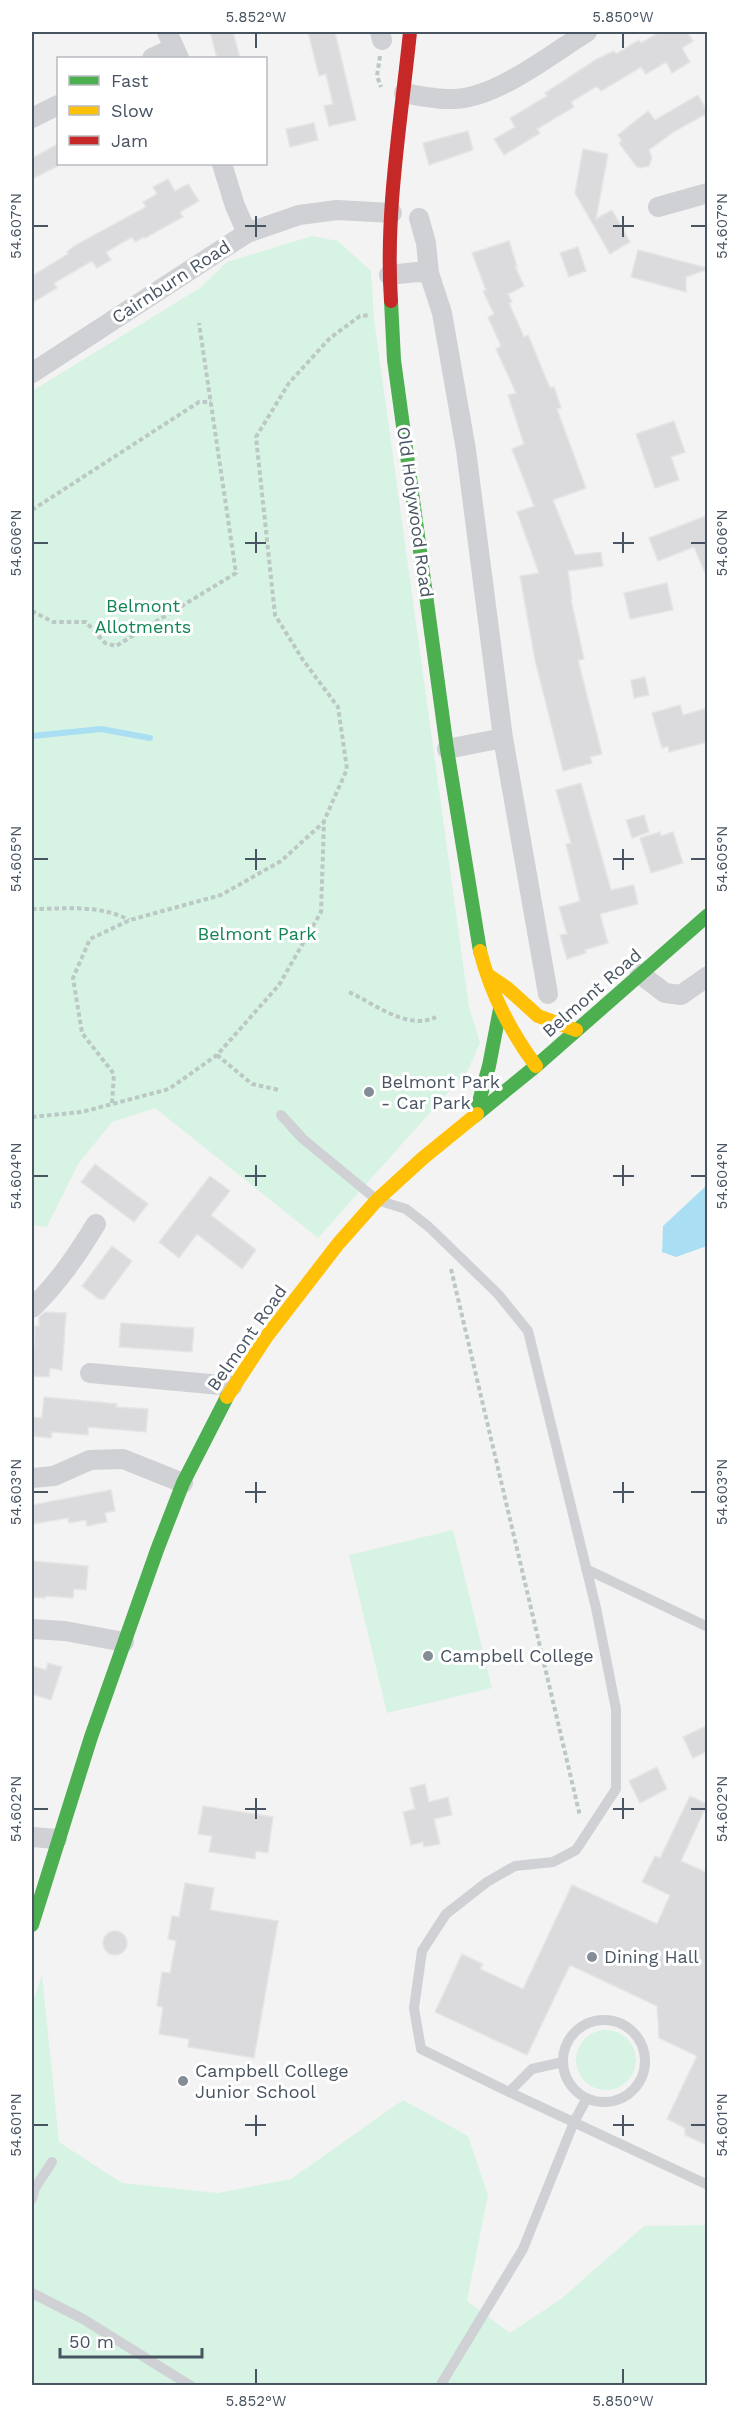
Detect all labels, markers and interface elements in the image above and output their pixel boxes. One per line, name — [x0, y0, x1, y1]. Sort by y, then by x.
text: 5.852°W — [226, 8, 286, 26]
text: 5.850°W — [592, 8, 654, 26]
legend — [57, 57, 267, 165]
text: Fast — [111, 70, 149, 91]
text: Slow — [111, 100, 154, 121]
text: Jam — [111, 130, 148, 151]
text: 54.607°N — [7, 193, 25, 259]
text: 54.607°N — [713, 193, 731, 259]
street label: Cairnburn Road — [108, 236, 234, 328]
street label: Old Holywood Road — [393, 425, 438, 599]
text: 54.606°N — [7, 510, 25, 576]
text: 54.606°N — [713, 510, 731, 576]
park label: Belmont Allotments — [95, 595, 191, 637]
text: 54.605°N — [7, 826, 25, 892]
text: 54.605°N — [713, 826, 731, 892]
park label: Belmont Park — [197, 923, 317, 944]
street label: Belmont Road — [538, 944, 645, 1041]
place label: Belmont Park - Car Park — [381, 1071, 500, 1113]
marker: Belmont Park - Car Park — [362, 1085, 376, 1099]
text: 54.604°N — [7, 1142, 25, 1210]
text: 54.604°N — [713, 1142, 731, 1210]
street label: Belmont Road — [202, 1281, 291, 1395]
text: 54.603°N — [7, 1459, 25, 1525]
text: 54.603°N — [713, 1459, 731, 1525]
place label: Campbell College — [440, 1645, 594, 1666]
marker: Campbell College — [421, 1649, 435, 1663]
text: 54.602°N — [7, 1776, 25, 1842]
text: 54.602°N — [713, 1776, 731, 1842]
place label: Dining Hall — [604, 1946, 699, 1967]
marker: Dining Hall — [585, 1950, 599, 1964]
place label: Campbell College Junior School — [195, 2060, 349, 2102]
marker: Campbell College Junior School — [176, 2074, 190, 2088]
text: 54.601°N — [7, 2093, 25, 2157]
text: 54.601°N — [713, 2093, 731, 2157]
scale bar — [60, 2321, 202, 2359]
text: 50 m — [69, 2331, 114, 2352]
text: 5.852°W — [226, 2392, 286, 2410]
text: 5.850°W — [592, 2392, 654, 2410]

